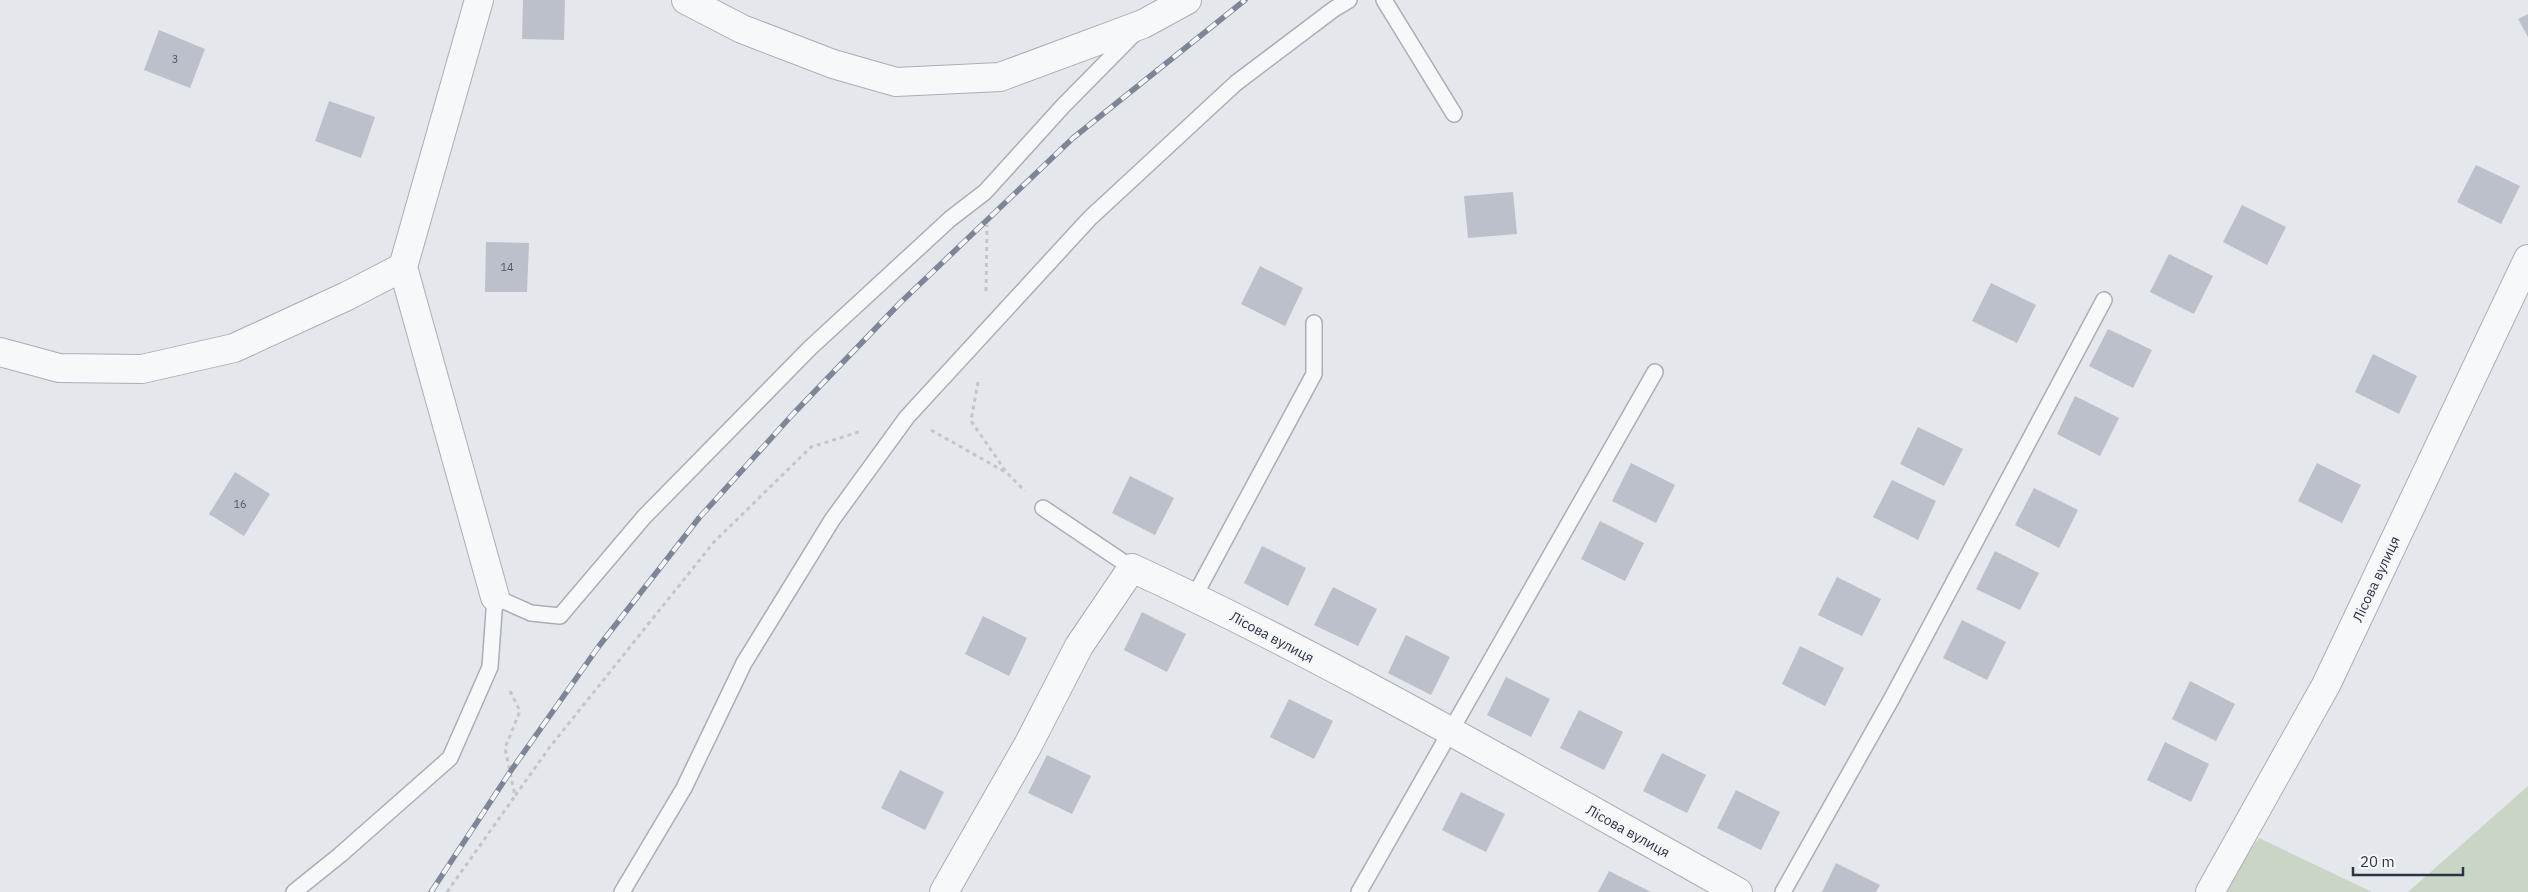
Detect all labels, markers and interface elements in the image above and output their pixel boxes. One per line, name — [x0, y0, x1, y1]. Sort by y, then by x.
house number: 3 — [172, 52, 178, 66]
house number: 14 — [500, 260, 514, 274]
house number: 16 — [233, 497, 247, 511]
street label: Лісова вулиця — [2348, 533, 2404, 625]
street label: Лісова вулиця — [1227, 607, 1317, 667]
street label: Лісова вулиця — [1583, 801, 1673, 861]
scale bar — [2353, 844, 2463, 876]
text: 20 m — [2360, 852, 2395, 871]

